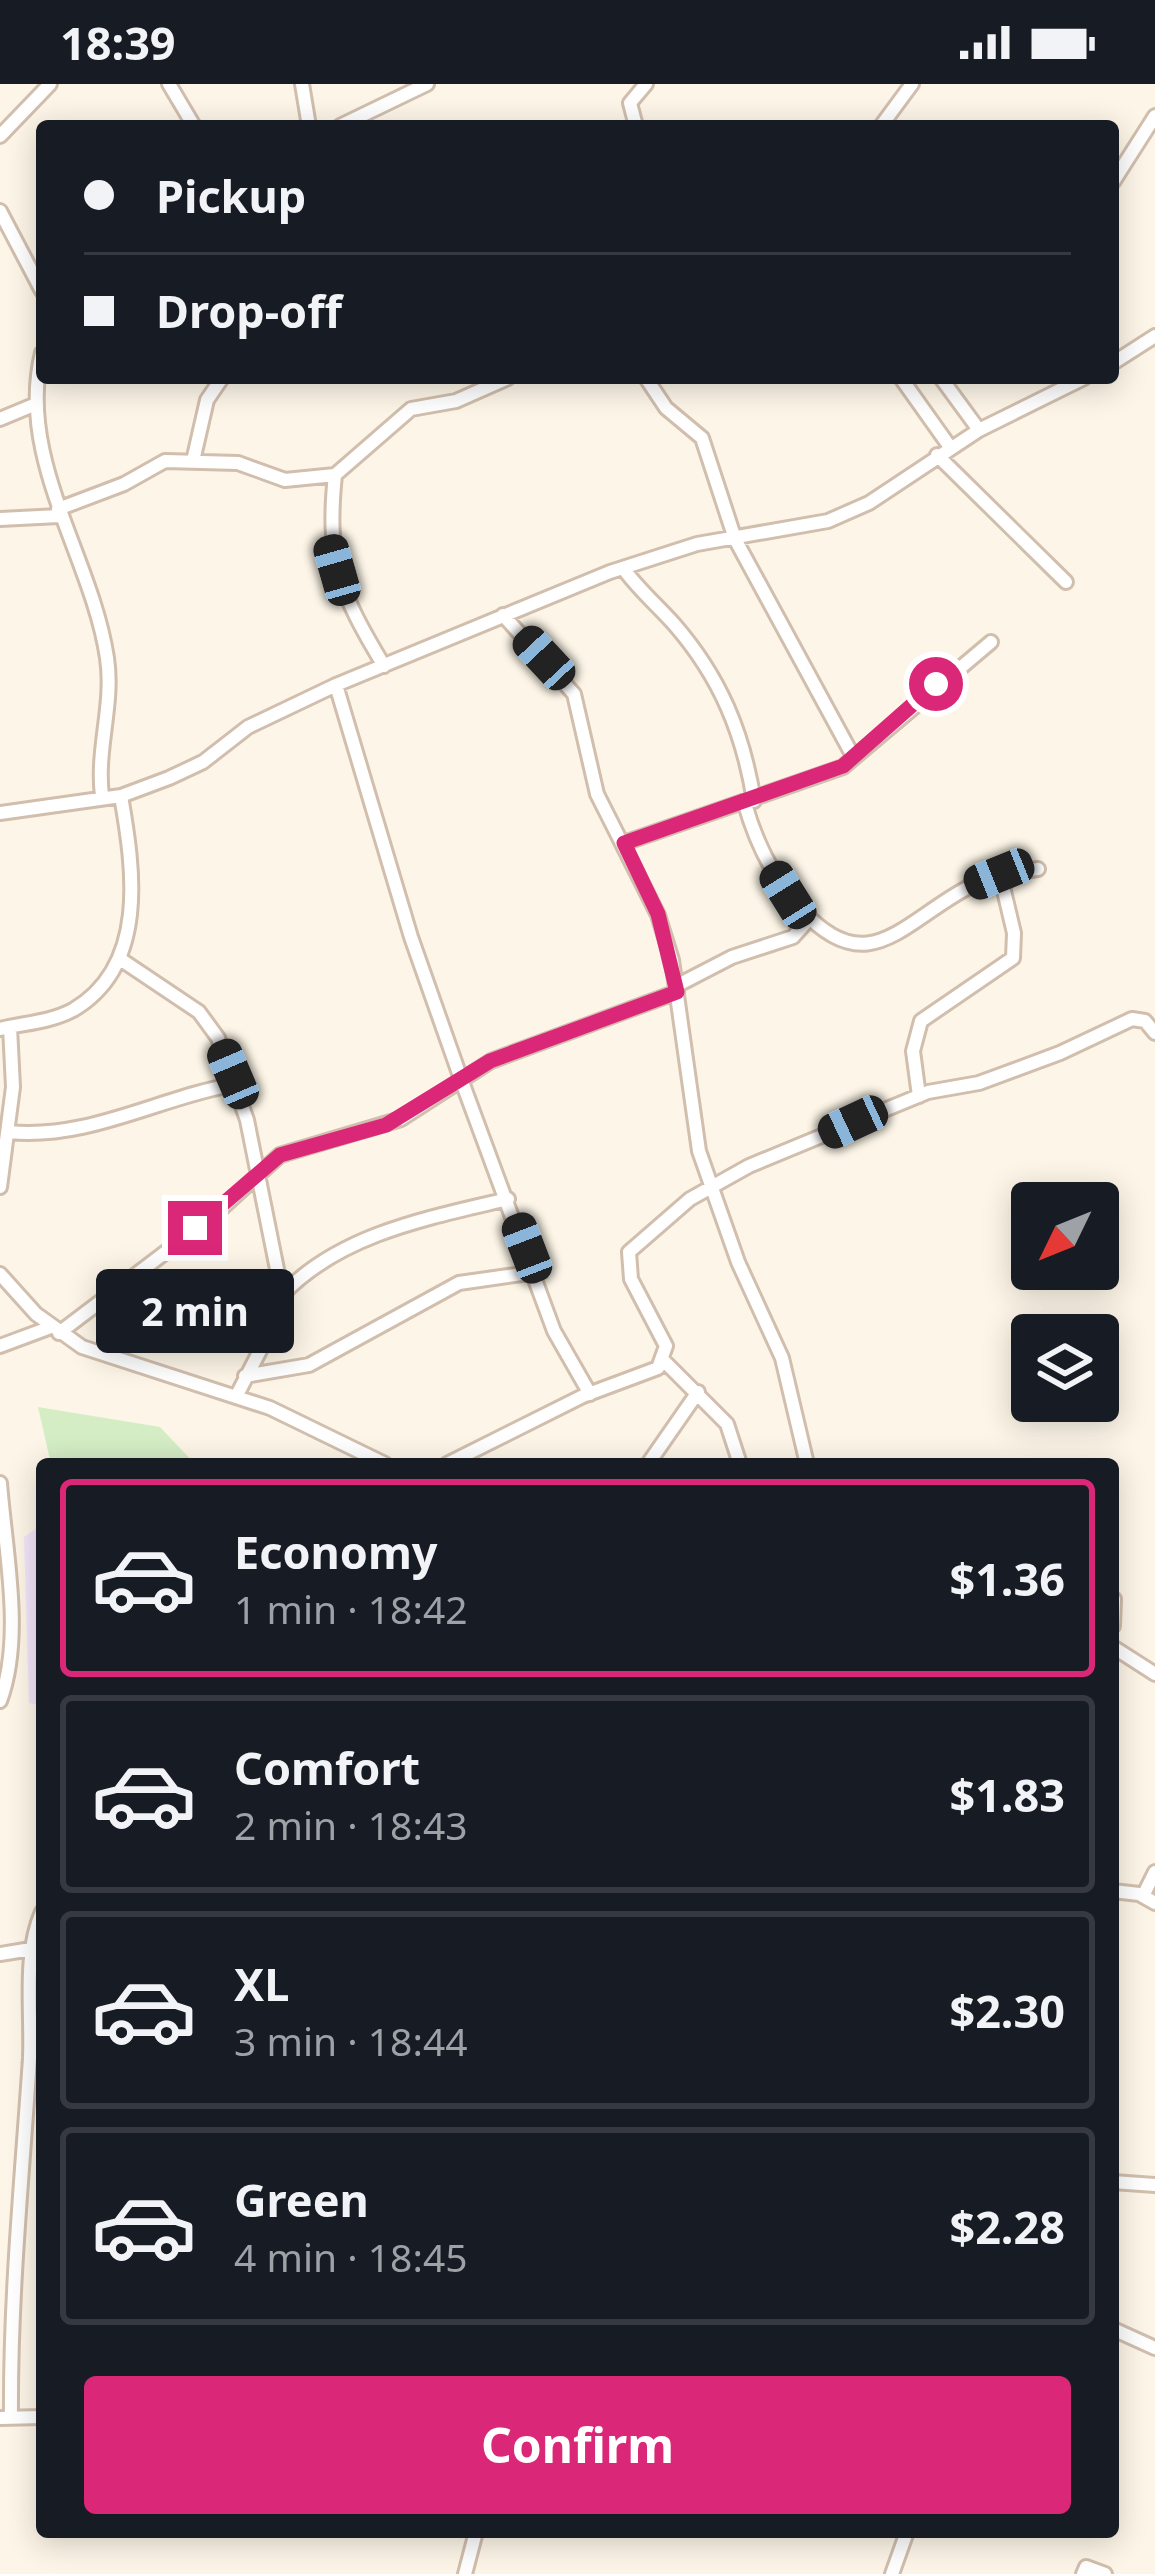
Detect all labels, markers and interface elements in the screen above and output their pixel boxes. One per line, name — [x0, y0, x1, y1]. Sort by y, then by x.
text: 18:39 — [60, 12, 176, 73]
text: Pickup — [156, 165, 306, 226]
text: Drop-off — [156, 280, 342, 341]
car — [310, 530, 364, 610]
car — [506, 619, 582, 697]
route start — [909, 657, 963, 711]
car — [959, 844, 1039, 904]
car — [754, 855, 822, 935]
car — [202, 1034, 264, 1114]
car — [813, 1090, 893, 1154]
north arrow — [1011, 1182, 1119, 1290]
map controls — [1011, 1182, 1119, 1422]
route end — [168, 1201, 222, 1255]
car — [497, 1208, 557, 1288]
callout: 2 min — [96, 1270, 294, 1354]
text: 2 min — [141, 1284, 249, 1337]
button: layers — [1011, 1314, 1119, 1422]
text: Economy — [234, 1521, 438, 1582]
icon: car — [90, 1524, 198, 1632]
text: $1.36 — [949, 1548, 1065, 1609]
text: 1 min · 18:42 — [234, 1582, 468, 1635]
text: Comfort — [234, 1737, 420, 1798]
icon: car — [90, 1740, 198, 1848]
text: $1.83 — [949, 1764, 1065, 1825]
text: 2 min · 18:43 — [234, 1798, 468, 1851]
text: XL — [234, 1953, 289, 2014]
icon: car — [90, 1956, 198, 2064]
text: $2.30 — [949, 1980, 1065, 2041]
text: 3 min · 18:44 — [234, 2014, 468, 2067]
text: Green — [234, 2169, 369, 2230]
icon: car — [90, 2172, 198, 2280]
text: $2.28 — [949, 2196, 1065, 2257]
text: 4 min · 18:45 — [234, 2230, 468, 2283]
button: Confirm — [84, 2376, 1071, 2514]

